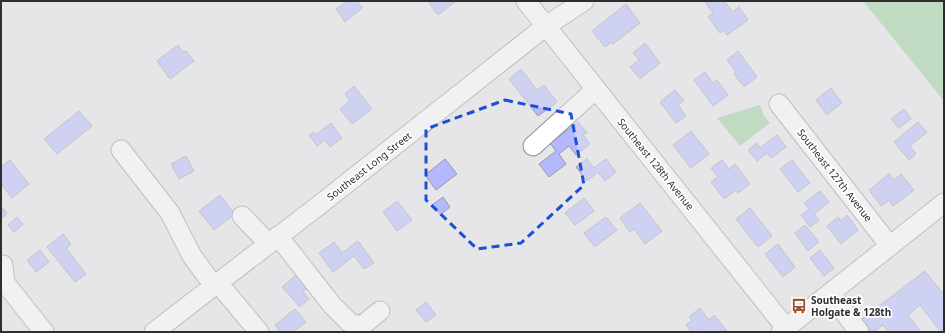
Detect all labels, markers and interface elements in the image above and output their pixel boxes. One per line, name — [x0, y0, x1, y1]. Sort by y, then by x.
street label: Southeast 128th Avenue — [615, 115, 698, 213]
street label: Southeast 127th Avenue — [794, 126, 876, 225]
street label: Southeast Long Street — [324, 128, 415, 204]
place label: Southeast Holgate & 128th — [811, 293, 891, 319]
bus stop icon: Southeast Holgate & 128th — [790, 297, 808, 315]

